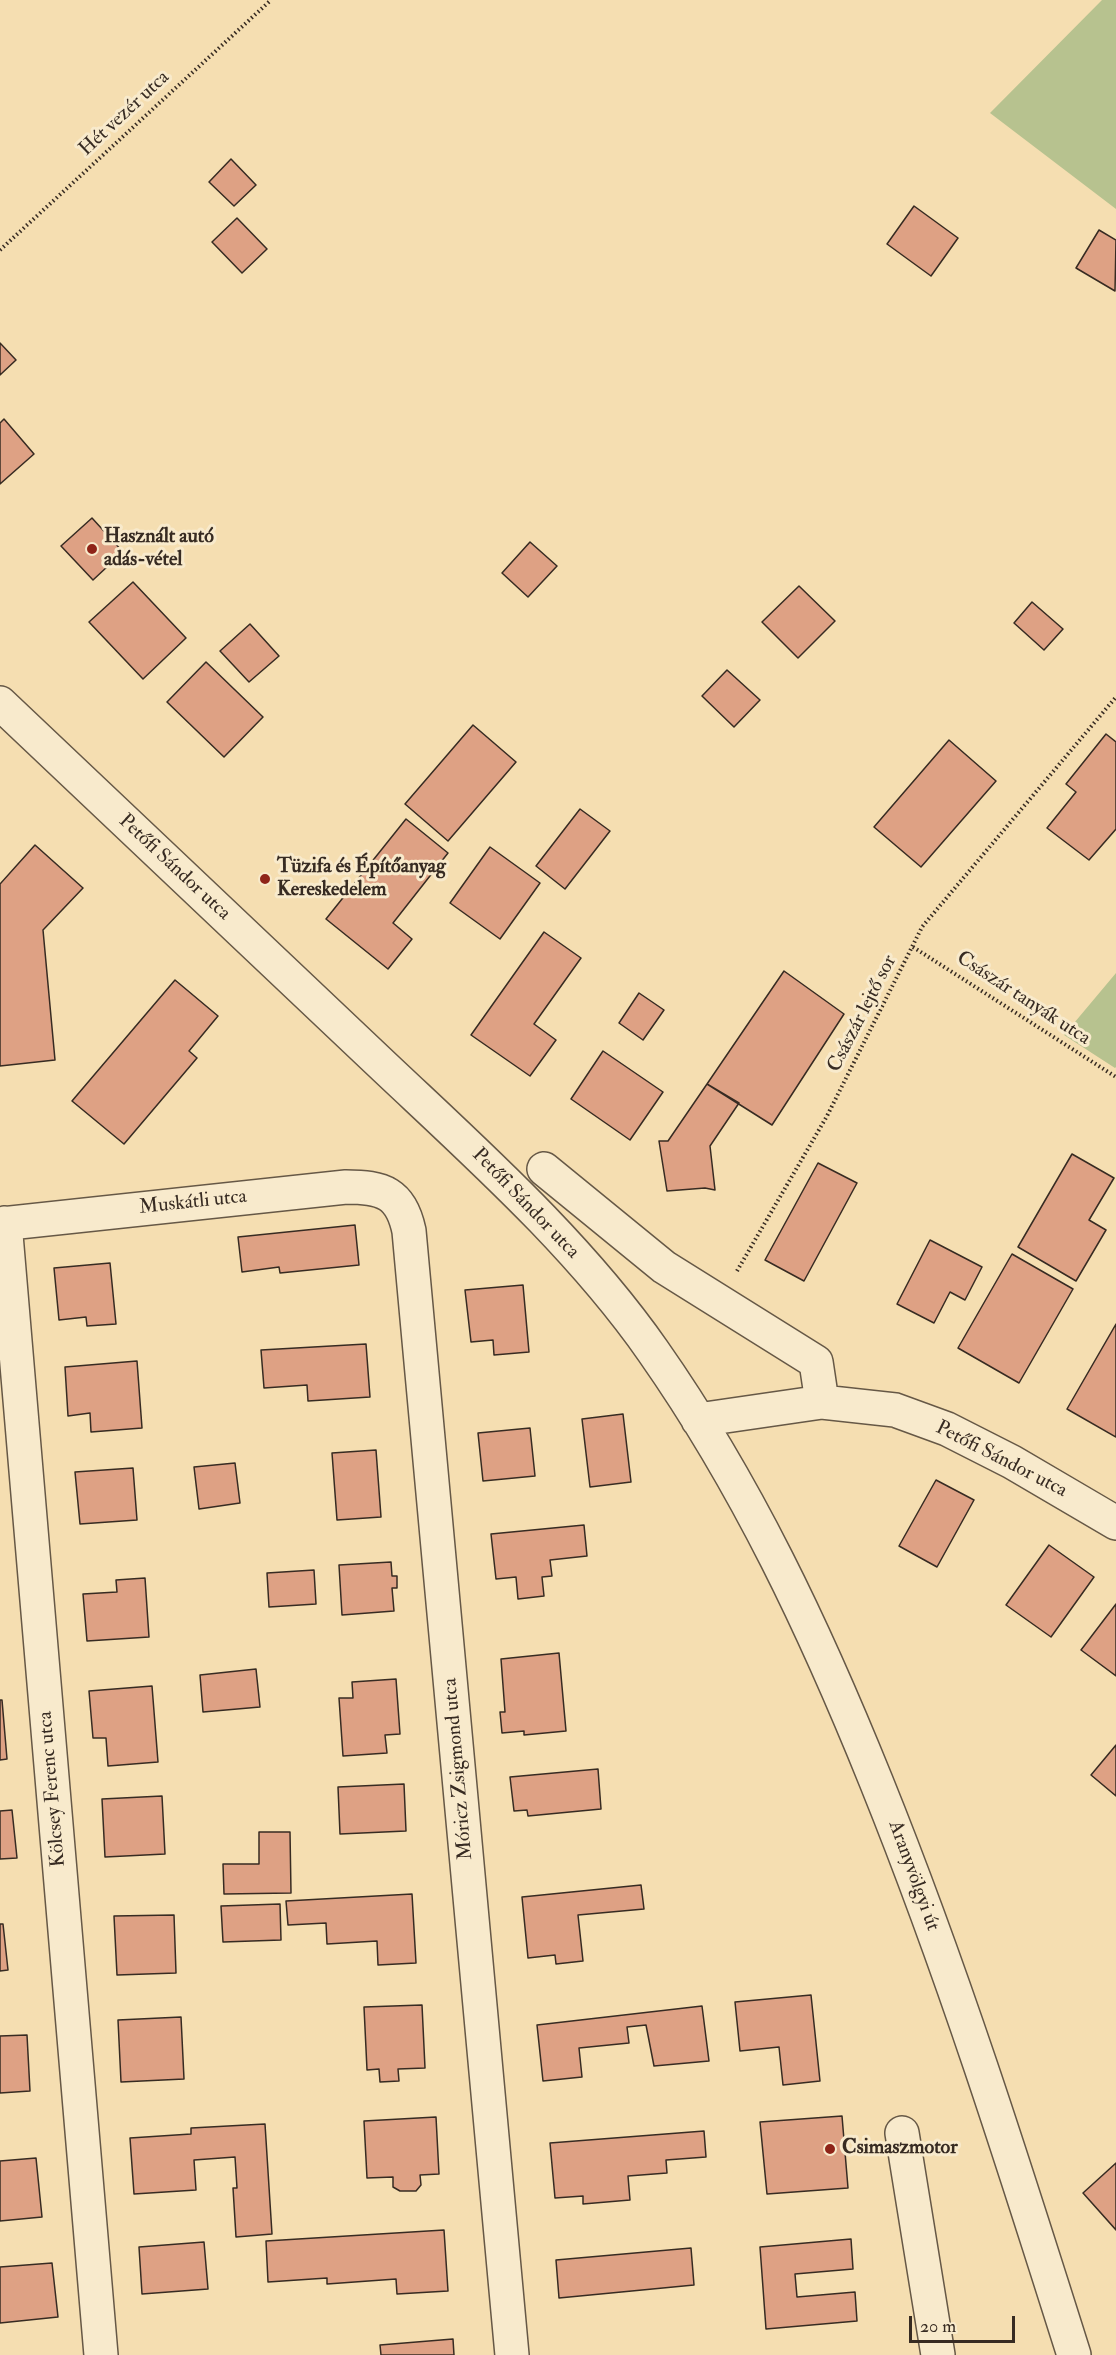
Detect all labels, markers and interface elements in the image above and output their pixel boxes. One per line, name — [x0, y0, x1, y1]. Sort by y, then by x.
street label: Hét vezér utca — [75, 66, 175, 162]
place label: Használt autó adás-vétel — [104, 526, 214, 573]
marker: Használt autó adás-vétel — [85, 542, 99, 556]
street label: Petőfi Sándor utca — [113, 810, 235, 926]
place label: Tüzifa és Építőanyag Kereskedelem — [277, 856, 446, 903]
marker: Tüzifa és Építőanyag Kereskedelem — [258, 872, 272, 886]
street label: Császár tanyák utca — [952, 947, 1094, 1051]
street label: Császár lejtő sor — [823, 951, 903, 1077]
street label: Petőfi Sándor utca — [466, 1144, 584, 1264]
street label: Muskátli utca — [138, 1185, 248, 1221]
street label: Petőfi Sándor utca — [931, 1417, 1071, 1503]
street label: Móricz Zsigmond utca — [439, 1677, 479, 1861]
street label: Kölcsey Ferenc utca — [34, 1710, 72, 1868]
street label: Aranyvölgyi út — [882, 1818, 944, 1934]
place label: Csimaszmotor — [842, 2137, 958, 2161]
marker: Csimaszmotor — [823, 2142, 837, 2156]
scale bar — [912, 2304, 1018, 2342]
text: 20 m — [920, 2315, 956, 2338]

